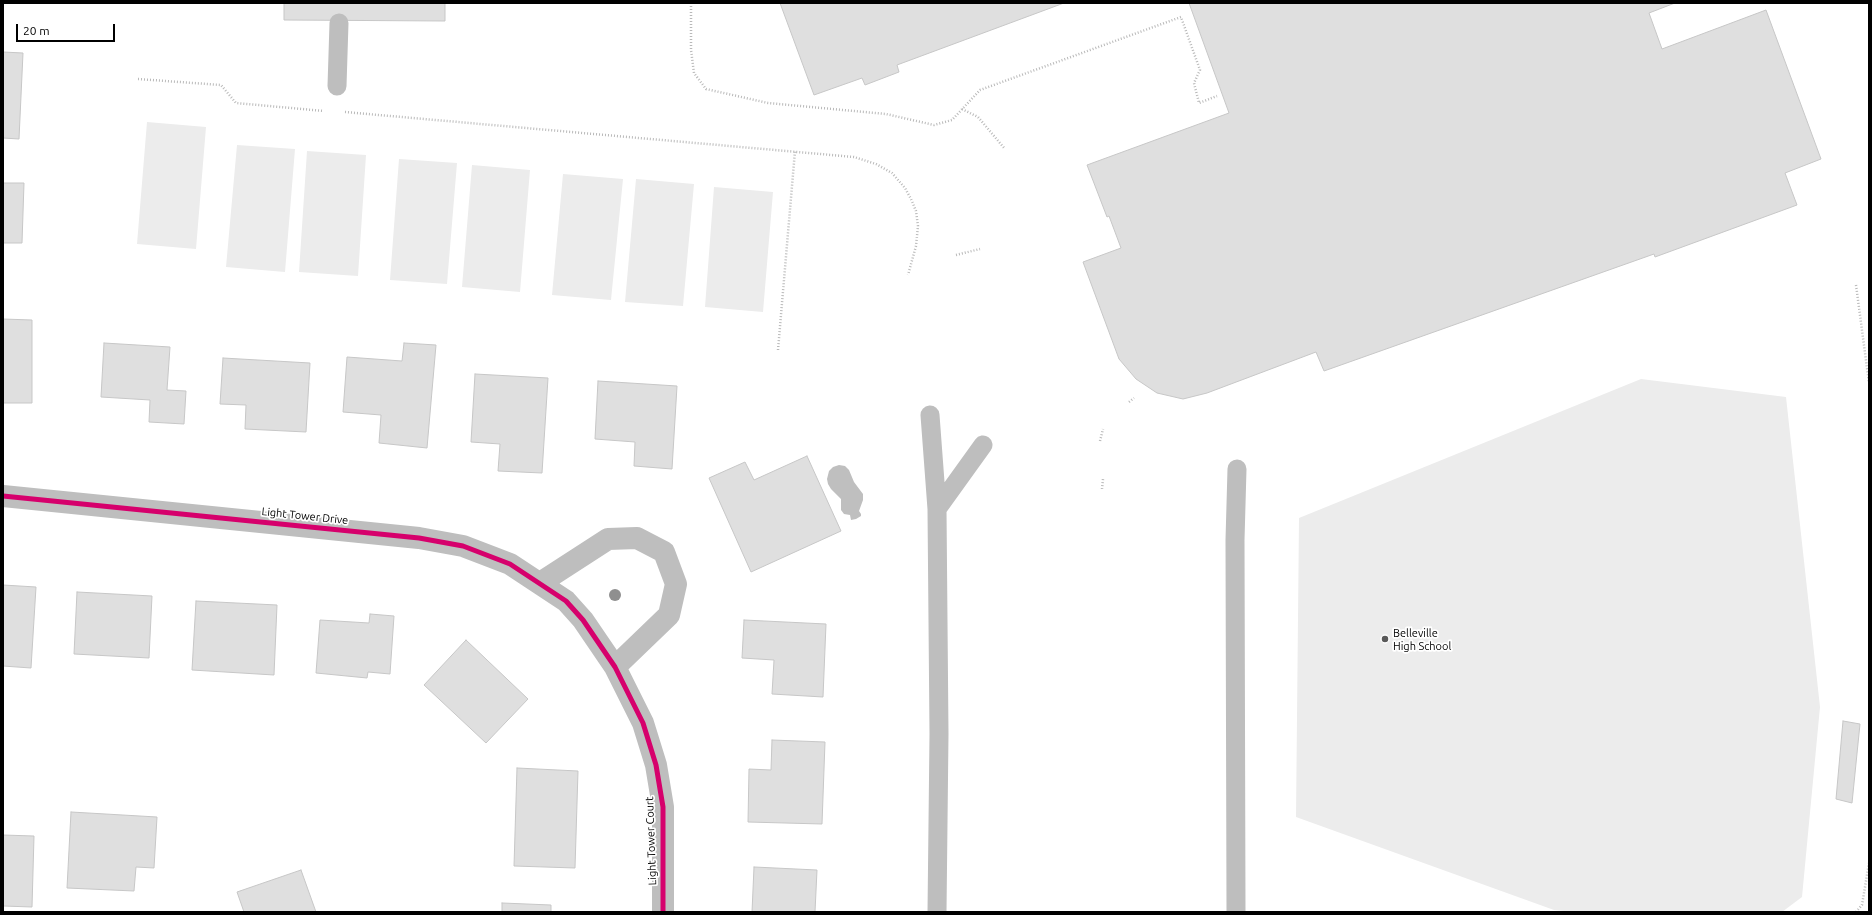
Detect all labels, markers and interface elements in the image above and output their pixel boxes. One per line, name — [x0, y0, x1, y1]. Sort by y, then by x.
scale bar — [18, 16, 117, 42]
text: 20 m — [23, 24, 50, 37]
street label: Light Tower Drive — [261, 505, 349, 527]
place label: Belleville High School — [1393, 626, 1451, 652]
marker: Belleville High School — [1380, 634, 1390, 644]
street label: Light Tower Court — [643, 796, 659, 886]

